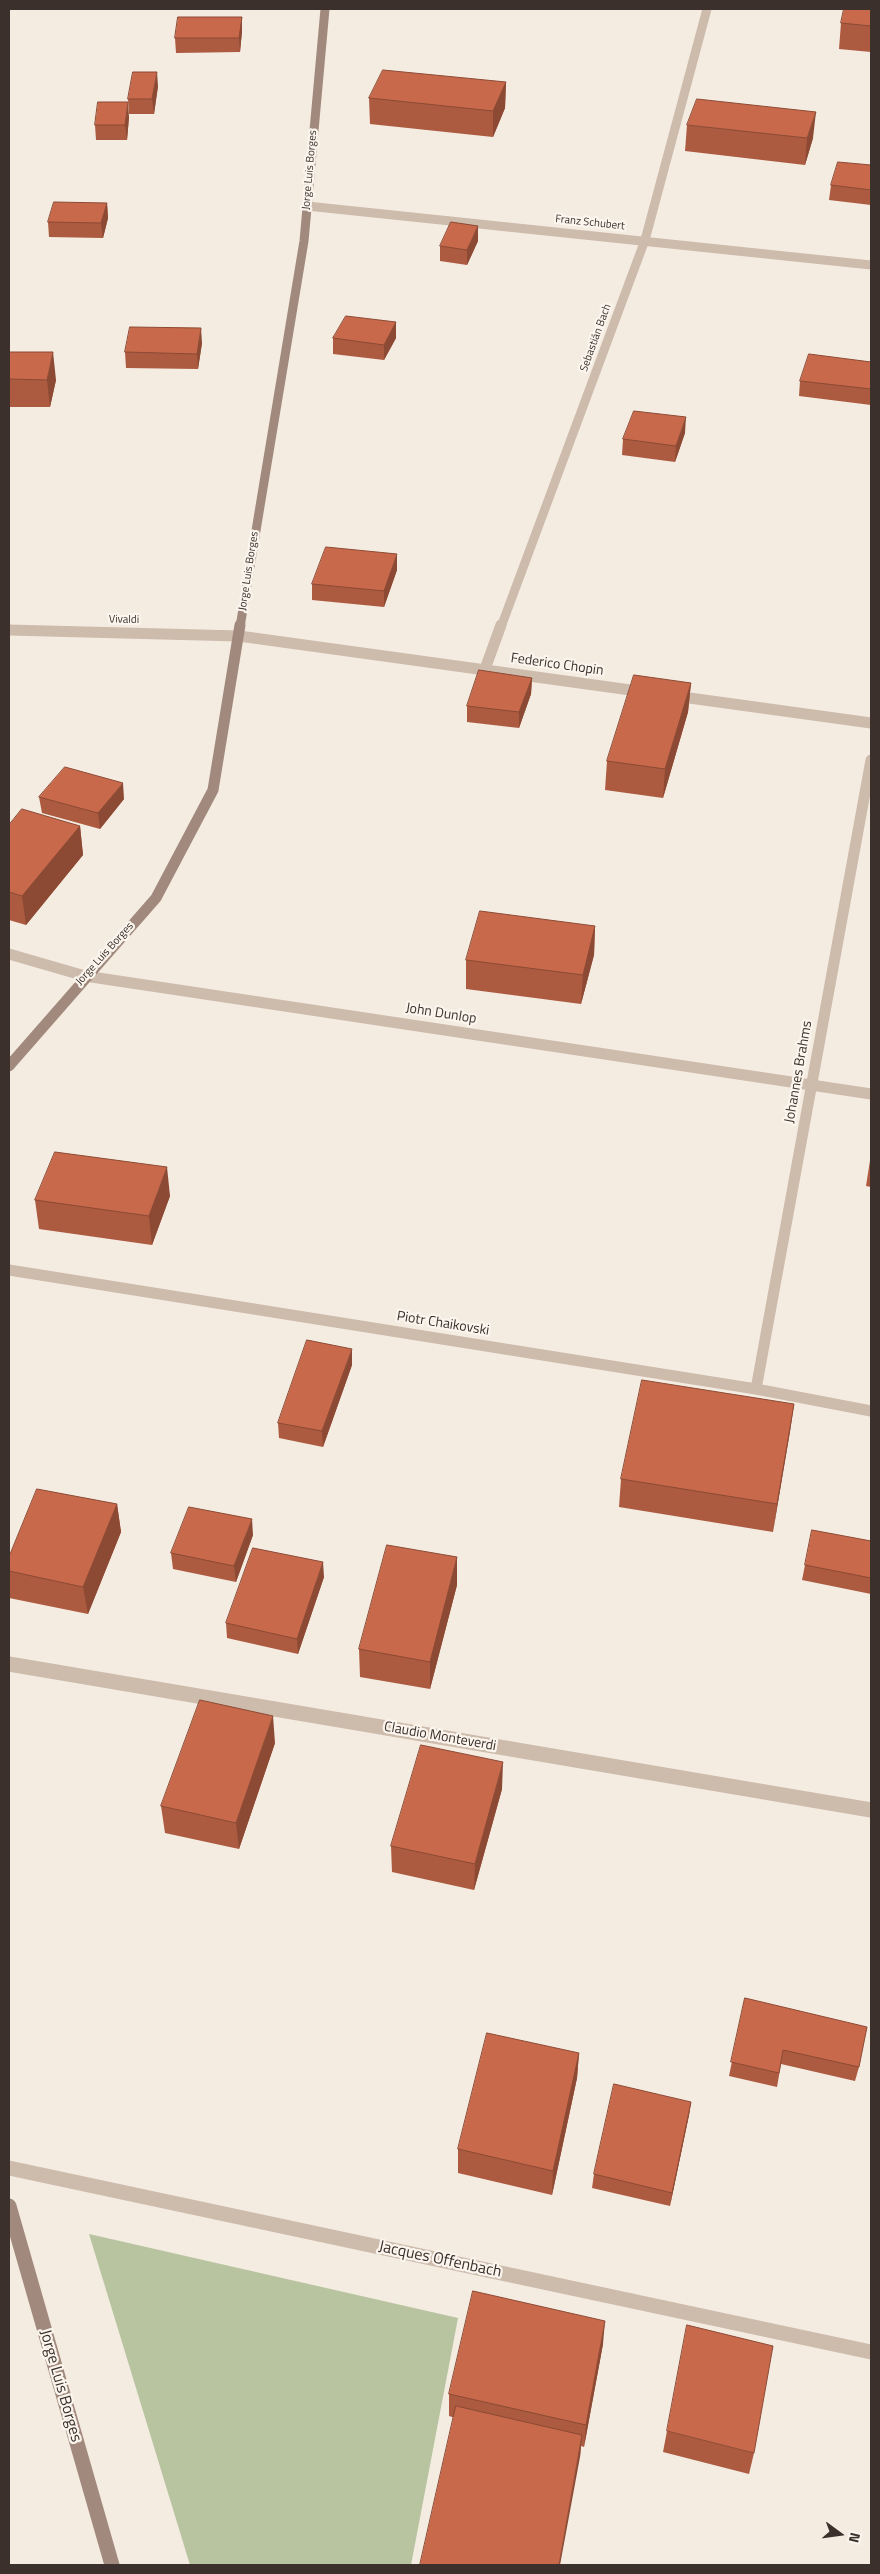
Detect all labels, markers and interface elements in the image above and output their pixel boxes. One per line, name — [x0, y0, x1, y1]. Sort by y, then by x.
street label: Jorge Luis Borges — [300, 130, 320, 210]
street label: Franz Schubert — [555, 213, 625, 233]
street label: Sebastián Bach — [578, 302, 614, 374]
street label: Jorge Luis Borges — [236, 530, 262, 612]
street label: Vivaldi — [109, 613, 139, 627]
street label: Federico Chopin — [510, 650, 604, 680]
street label: Jorge Luis Borges — [73, 920, 137, 988]
street label: John Dunlop — [404, 1000, 478, 1028]
street label: Johannes Brahms — [782, 1019, 816, 1125]
street label: Piotr Chaikovski — [396, 1308, 490, 1340]
street label: Claudio Monteverdi — [383, 1719, 497, 1755]
street label: Jacques Offenbach — [377, 2238, 503, 2282]
street label: Jorge Luis Borges — [35, 2327, 85, 2445]
north arrow — [815, 2509, 865, 2559]
text: N — [844, 2530, 866, 2545]

